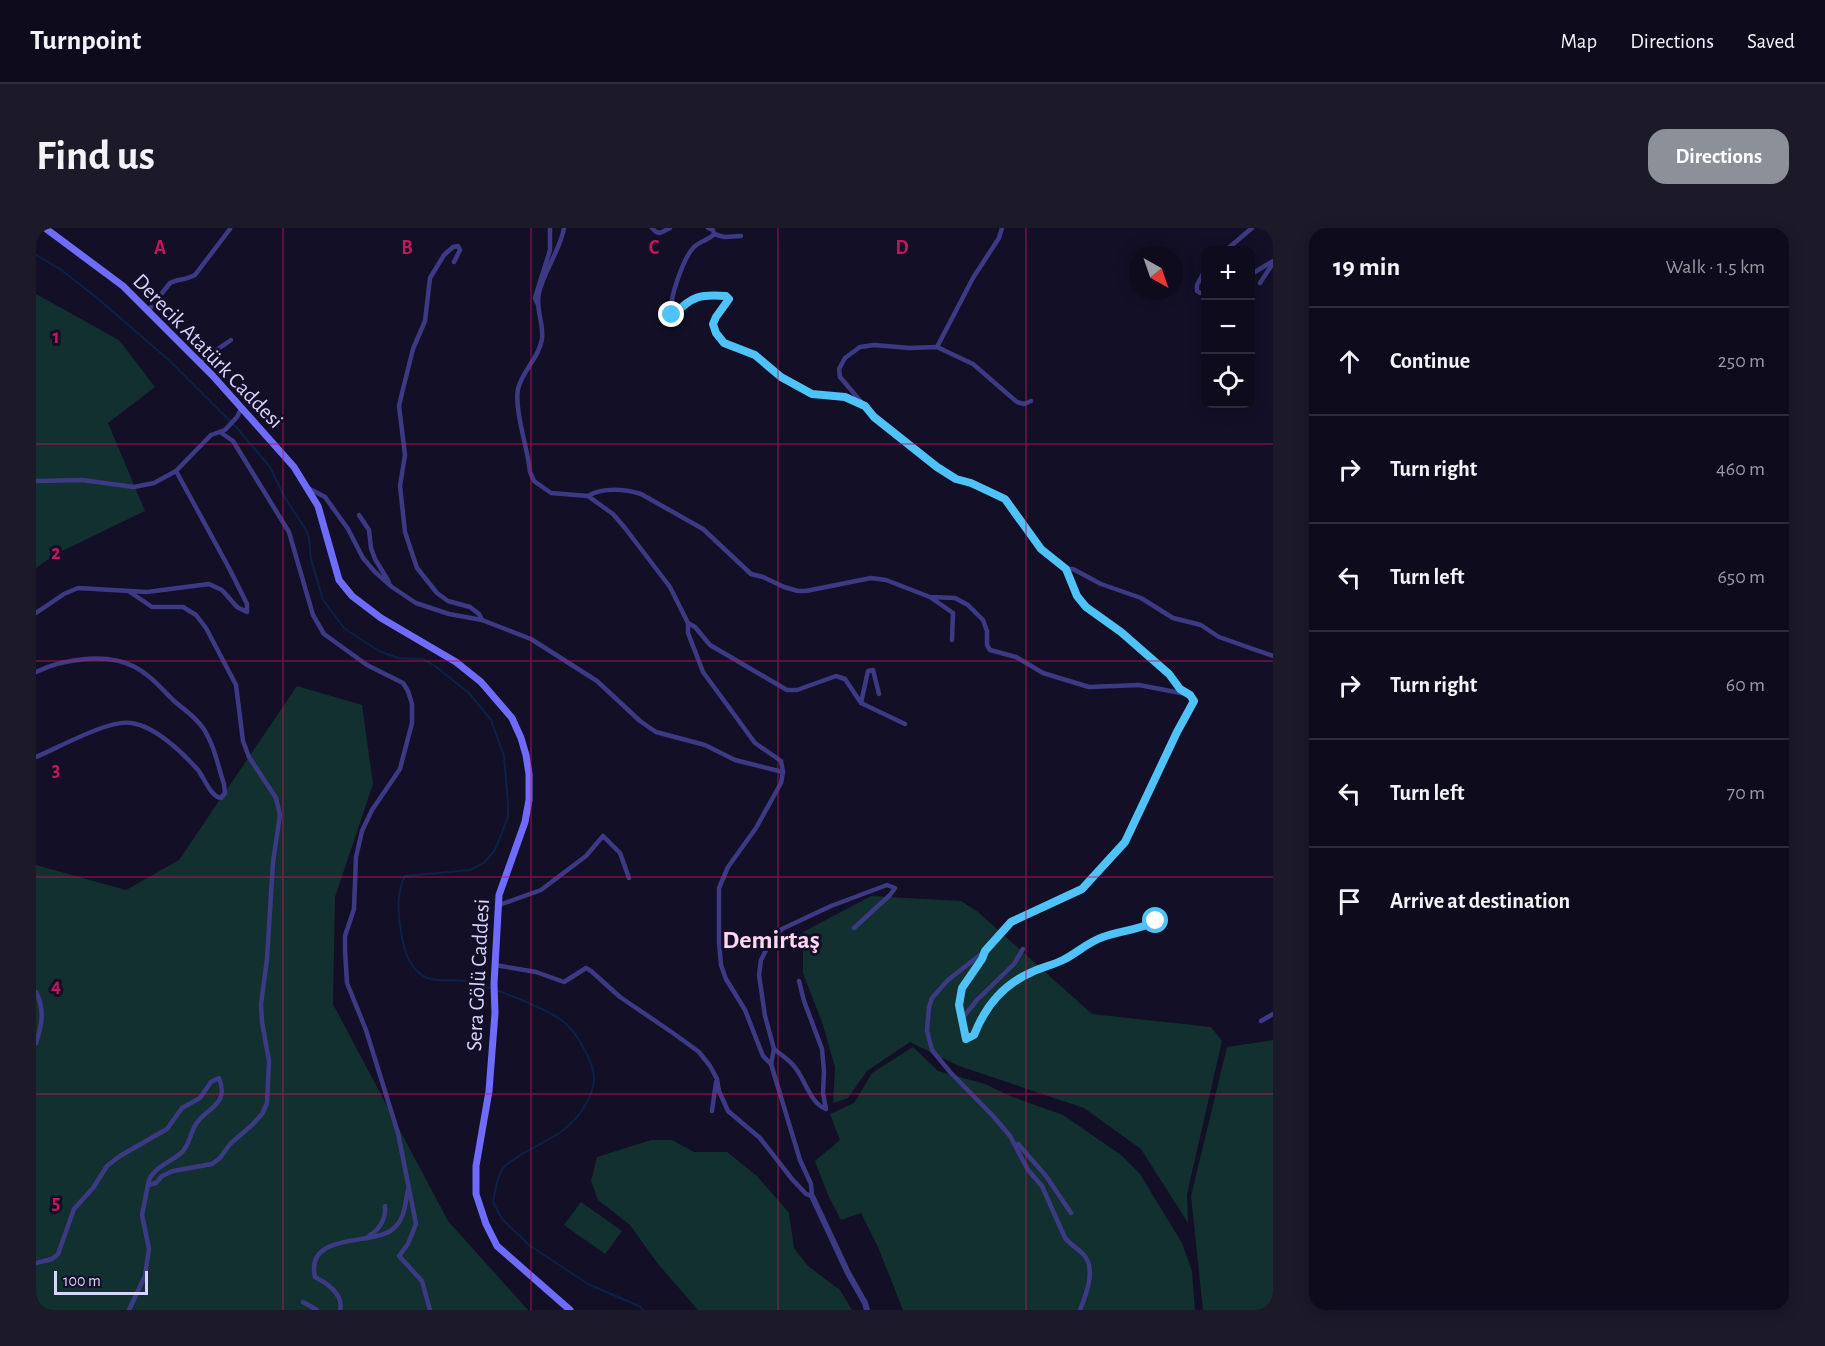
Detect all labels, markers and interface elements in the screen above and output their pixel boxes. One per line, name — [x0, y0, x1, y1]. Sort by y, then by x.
text: Turnpoint — [30, 27, 141, 55]
text: Map — [1561, 31, 1597, 52]
text: Directions — [1630, 31, 1714, 52]
text: Saved — [1747, 31, 1795, 52]
button: Directions — [1648, 129, 1789, 184]
text: Find us — [36, 135, 155, 177]
text: A — [154, 238, 166, 258]
text: B — [401, 238, 413, 258]
text: C — [649, 238, 660, 258]
text: D — [895, 238, 909, 258]
north arrow — [1129, 246, 1183, 300]
map controls — [1201, 246, 1255, 408]
button: + — [1201, 246, 1255, 300]
text: 19 min — [1333, 254, 1400, 280]
text: Walk · 1.5 km — [1666, 257, 1765, 277]
street label: Derecik Atatürk Caddesi — [129, 270, 287, 432]
button: − — [1201, 300, 1255, 354]
route end — [658, 301, 684, 327]
text: 1 — [52, 327, 60, 347]
icon: ahead — [1333, 345, 1366, 378]
text: Continue — [1390, 350, 1470, 372]
text: 250 m — [1718, 351, 1765, 371]
button: locate — [1201, 354, 1255, 408]
icon: right — [1333, 453, 1366, 486]
text: Turn right — [1390, 458, 1477, 480]
text: 460 m — [1716, 459, 1765, 479]
text: 2 — [51, 543, 61, 563]
icon: left — [1333, 561, 1366, 594]
text: Turn left — [1390, 566, 1464, 588]
text: 650 m — [1717, 567, 1765, 587]
icon: right — [1333, 669, 1366, 702]
text: Turn right — [1390, 674, 1477, 696]
text: 60 m — [1726, 675, 1765, 695]
text: 3 — [52, 760, 60, 780]
icon: left — [1333, 777, 1366, 810]
text: Turn left — [1390, 782, 1464, 804]
text: 70 m — [1727, 783, 1765, 803]
icon: arrive — [1333, 885, 1366, 918]
text: Arrive at destination — [1390, 890, 1570, 912]
street label: Sera Gölü Caddesi — [463, 898, 493, 1052]
route start — [1142, 907, 1168, 933]
district label: Demirtaş — [722, 927, 820, 953]
text: 4 — [51, 976, 61, 996]
text: 5 — [52, 1193, 60, 1213]
scale bar — [54, 1268, 148, 1296]
text: 100 m — [63, 1273, 101, 1289]

